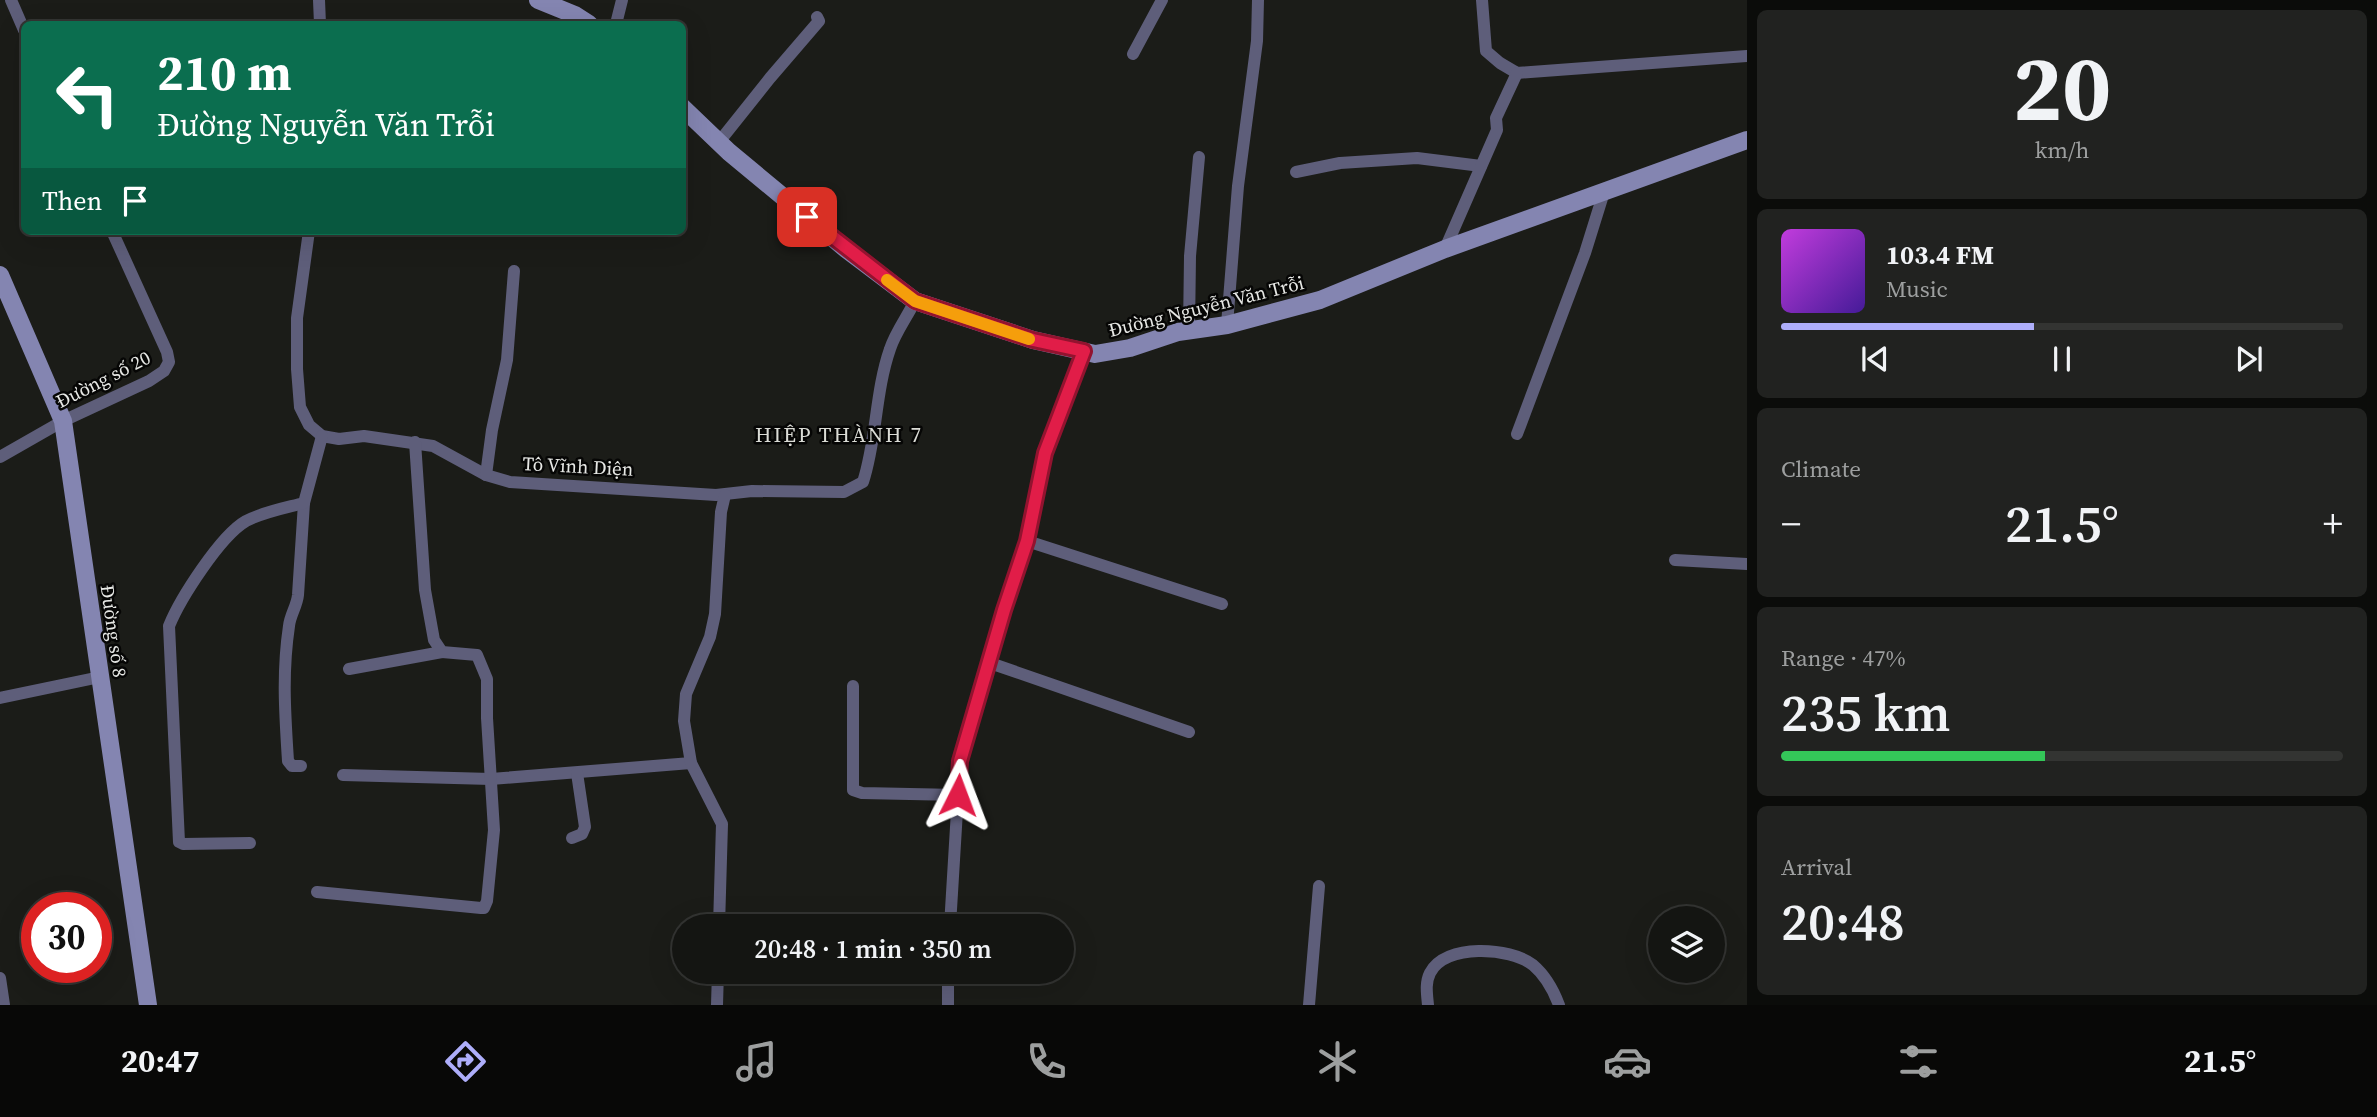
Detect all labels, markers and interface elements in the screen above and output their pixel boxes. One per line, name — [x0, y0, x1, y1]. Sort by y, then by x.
text: 20 — [2013, 26, 2111, 150]
text: 210 m — [157, 39, 292, 106]
icon: left — [42, 49, 133, 140]
text: Đường Nguyễn Văn Trỗi — [157, 103, 495, 147]
text: km/h — [2035, 134, 2089, 166]
icon: arrive — [116, 182, 154, 220]
text: Then — [42, 183, 102, 219]
pin — [777, 187, 837, 247]
icon: arrive — [788, 198, 826, 236]
text: 103.4 FM — [1886, 237, 1994, 273]
street label: Đường Nguyễn Văn Trỗi — [1106, 269, 1307, 343]
text: Music — [1886, 273, 1948, 305]
icon: previous — [1856, 340, 1894, 378]
icon: pause — [2043, 340, 2081, 378]
icon: next — [2230, 340, 2268, 378]
street label: Đường số 20 — [51, 344, 155, 414]
district label: HIỆP THÀNH 7 — [755, 420, 923, 449]
street label: Tô Vĩnh Diện — [522, 450, 634, 482]
text: Climate — [1781, 453, 1861, 485]
text: 21.5° — [2005, 488, 2119, 559]
text: − — [1781, 498, 1801, 550]
text: + — [2323, 498, 2343, 550]
street label: Đường số 8 — [95, 583, 133, 679]
text: Range · 47% — [1781, 642, 1906, 674]
text: 235 km — [1781, 677, 1950, 748]
position arrow — [921, 758, 995, 832]
text: Arrival — [1781, 851, 1852, 883]
text: 20:48 — [1781, 886, 1905, 957]
speed limit sign: 30 — [21, 892, 112, 983]
map controls — [1648, 906, 1725, 983]
button: layers — [1648, 906, 1725, 983]
text: 20:48 · 1 min · 350 m — [754, 931, 992, 967]
icon: directions — [441, 1037, 490, 1086]
icon: music — [732, 1037, 781, 1086]
icon: phone — [1022, 1037, 1071, 1086]
icon: climate — [1313, 1037, 1362, 1086]
icon: car — [1603, 1037, 1652, 1086]
icon: filters — [1894, 1037, 1943, 1086]
text: 20:47 — [121, 1039, 200, 1083]
text: 21.5° — [2184, 1039, 2256, 1083]

